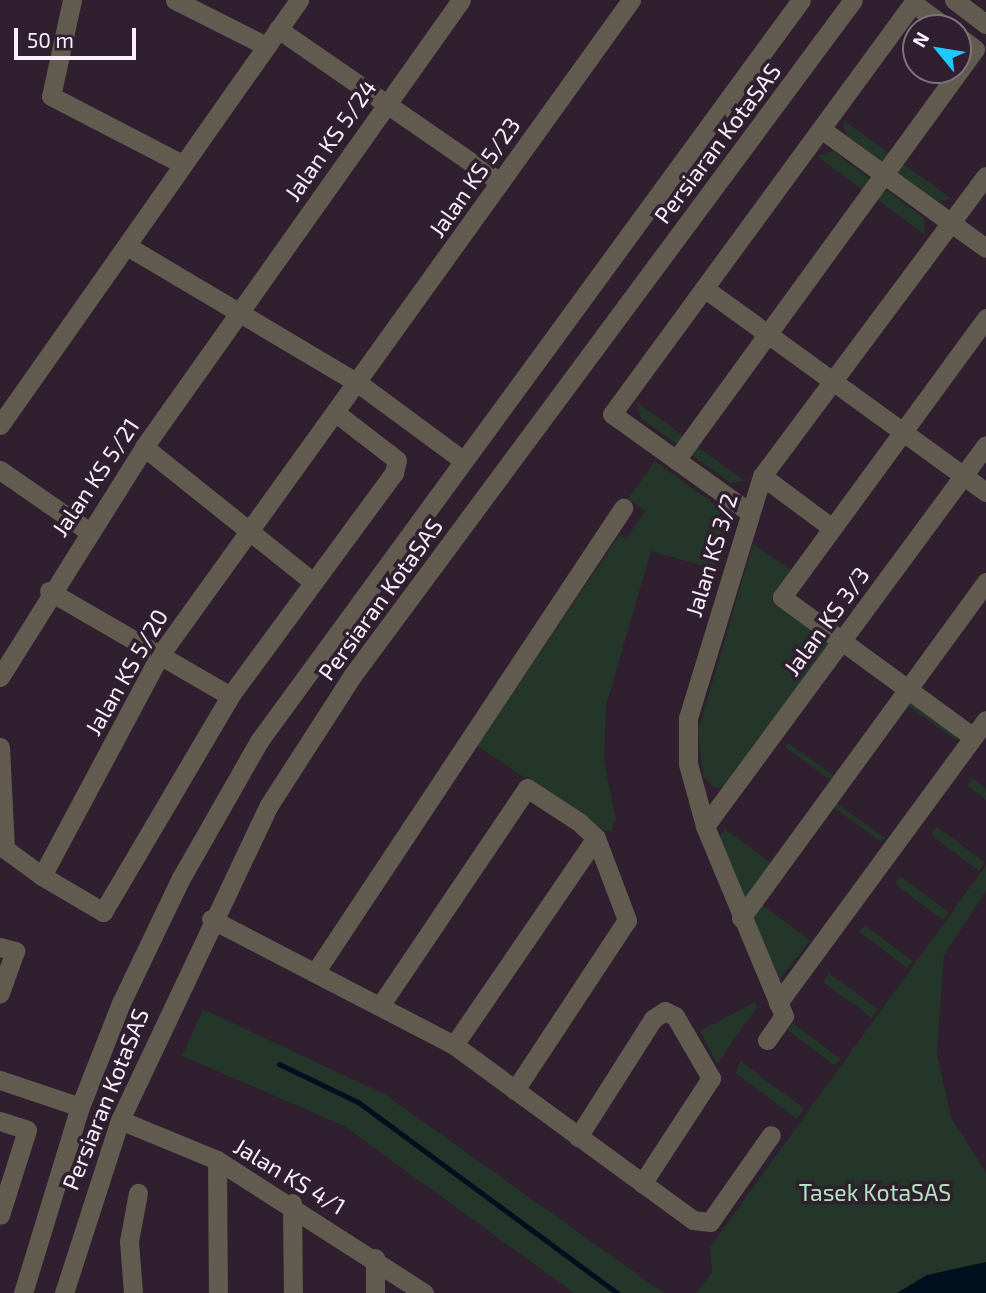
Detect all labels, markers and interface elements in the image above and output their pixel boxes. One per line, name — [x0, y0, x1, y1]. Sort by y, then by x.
scale bar — [18, 14, 140, 58]
north arrow — [902, 14, 972, 84]
text: 50 m — [27, 27, 74, 52]
text: N — [907, 28, 934, 51]
street label: Persiaran KotaSAS — [648, 58, 786, 228]
street label: Jalan KS 5/24 — [278, 74, 382, 206]
street label: Jalan KS 5/23 — [423, 112, 525, 242]
street label: Jalan KS 5/21 — [45, 413, 145, 541]
street label: Jalan KS 3/2 — [679, 490, 743, 620]
street label: Persiaran KotaSAS — [312, 513, 448, 685]
street label: Jalan KS 3/3 — [777, 561, 875, 681]
street label: Jalan KS 5/20 — [79, 604, 173, 740]
street label: Persiaran KotaSAS — [56, 1004, 154, 1194]
street label: Jalan KS 4/1 — [229, 1132, 351, 1220]
park label: Tasek KotaSAS — [799, 1178, 951, 1206]

